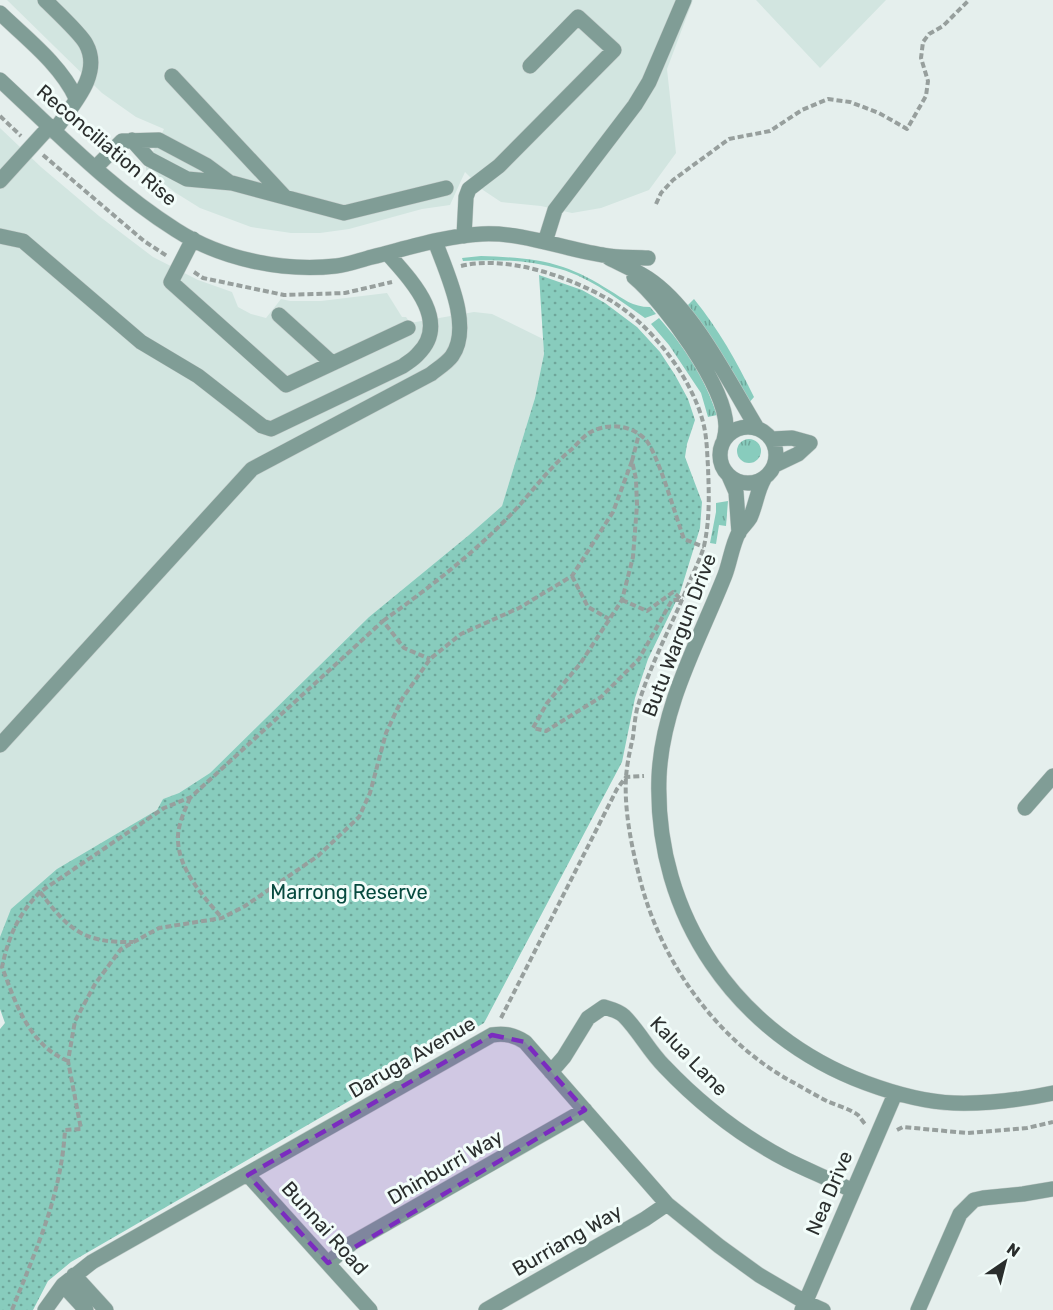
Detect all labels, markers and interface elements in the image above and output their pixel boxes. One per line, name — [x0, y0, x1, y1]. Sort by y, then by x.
street label: Reconciliation Rise — [32, 79, 182, 211]
street label: Butu Wargun Drive — [637, 550, 721, 720]
park label: Marrong Reserve — [270, 880, 428, 904]
street label: Daruga Avenue — [345, 1011, 479, 1103]
street label: Kalua Lane — [645, 1011, 733, 1101]
street label: Dhinburri Way — [383, 1124, 507, 1210]
street label: Nea Drive — [801, 1147, 857, 1239]
street label: Bunnai Road — [277, 1176, 373, 1280]
street label: Burriang Way — [508, 1199, 626, 1281]
north arrow — [975, 1232, 1035, 1292]
text: N — [1003, 1239, 1023, 1261]

